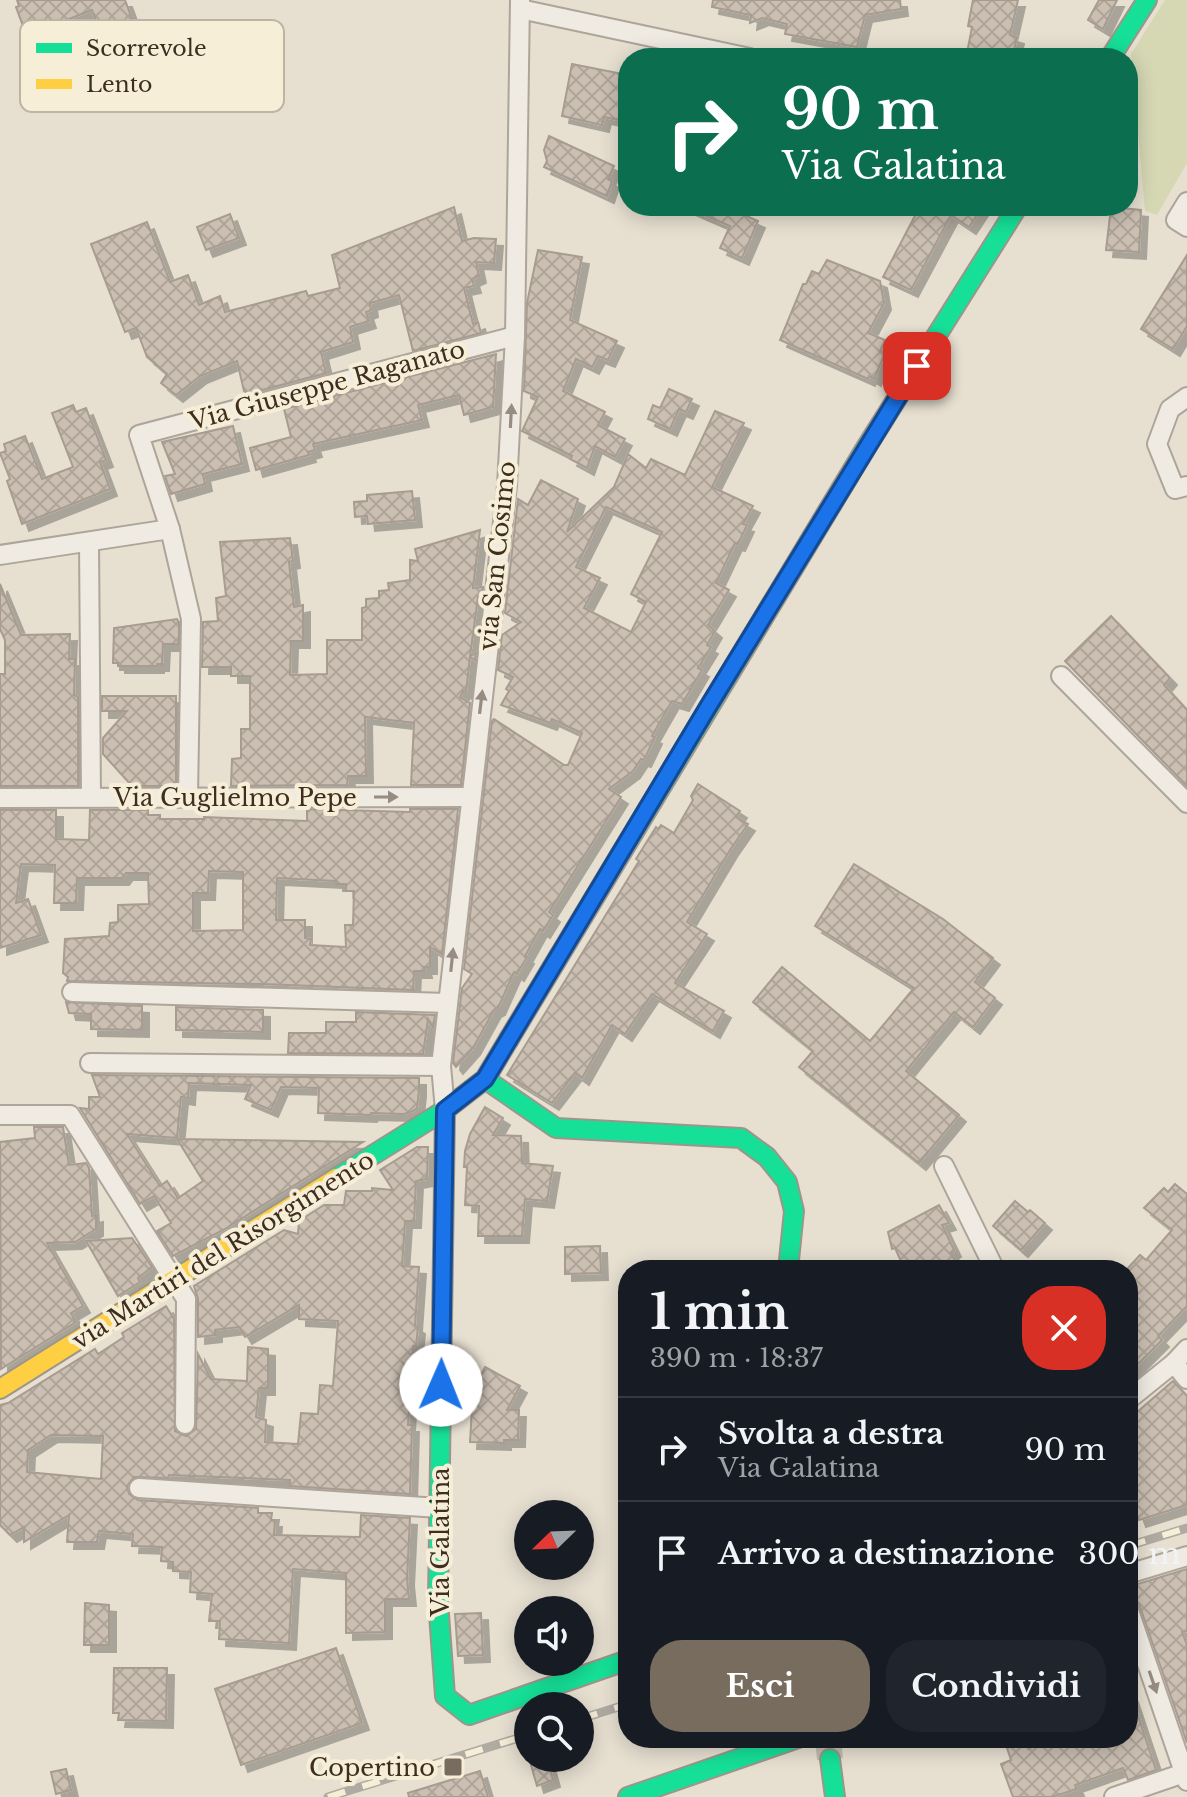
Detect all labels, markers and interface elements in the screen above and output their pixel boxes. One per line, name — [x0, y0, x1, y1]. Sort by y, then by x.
legend — [20, 20, 284, 112]
text: Scorrevole — [86, 35, 207, 62]
text: Lento — [86, 71, 152, 98]
text: 90 m — [782, 75, 939, 144]
icon: right — [650, 80, 754, 184]
text: Via Galatina — [782, 144, 1006, 189]
pin — [883, 332, 951, 400]
street label: Via Giuseppe Raganato — [185, 334, 468, 436]
icon: arrive — [895, 344, 939, 388]
one-way arrow — [504, 403, 517, 428]
street label: via San Cosimo — [473, 460, 521, 652]
one-way arrow — [475, 689, 488, 714]
street label: Via Guglielmo Pepe — [112, 783, 357, 812]
one-way arrow — [374, 791, 399, 803]
one-way arrow — [446, 947, 459, 972]
street label: via Martiri del Risorgimento — [67, 1145, 379, 1355]
text: 1 min — [650, 1282, 789, 1342]
button: close — [1022, 1286, 1106, 1370]
text: 390 m · 18:37 — [650, 1342, 823, 1374]
position arrow — [399, 1343, 483, 1427]
text: Svolta a destra — [718, 1415, 944, 1452]
icon: right — [650, 1427, 694, 1471]
text: 90 m — [1024, 1431, 1106, 1468]
text: Via Galatina — [718, 1452, 880, 1484]
street label: Via Galatina — [426, 1467, 455, 1618]
north arrow — [514, 1500, 594, 1580]
map controls — [514, 1500, 594, 1772]
icon: arrive — [650, 1531, 694, 1575]
text: Arrivo a destinazione — [718, 1535, 1054, 1572]
text: 300 m — [1078, 1535, 1181, 1572]
button: sound — [514, 1596, 594, 1676]
button: Esci — [650, 1640, 870, 1732]
button: Condividi — [886, 1640, 1106, 1732]
one-way arrow — [1148, 1670, 1160, 1694]
button: search — [514, 1692, 594, 1772]
place label: Copertino — [309, 1753, 435, 1782]
marker: Copertino — [442, 1756, 464, 1778]

